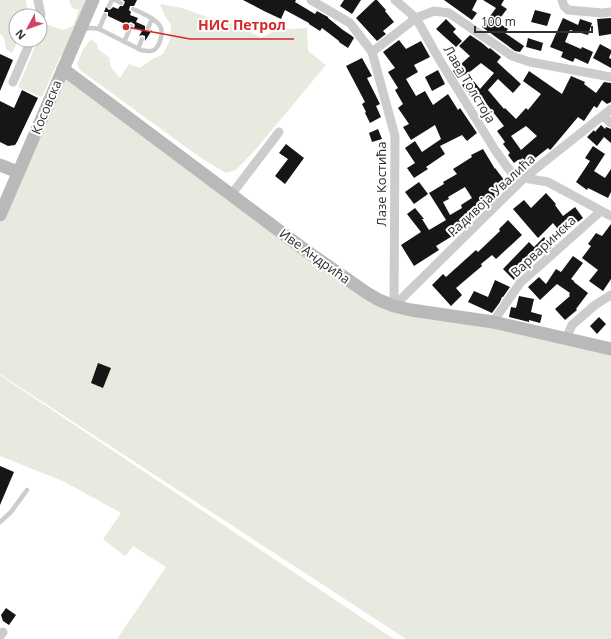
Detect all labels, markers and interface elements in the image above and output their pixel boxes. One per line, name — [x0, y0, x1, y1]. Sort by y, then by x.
north arrow — [8, 8, 48, 48]
scale bar — [475, 8, 592, 34]
callout: НИС Петрол — [190, 13, 294, 39]
text: 100 m — [481, 13, 516, 30]
text: НИС Петрол — [198, 15, 286, 34]
text: N — [11, 27, 29, 43]
street label: Лава Толстоја — [440, 42, 500, 126]
street label: Косовска — [26, 77, 66, 137]
street label: Лазе Костића — [372, 142, 390, 226]
street label: Радивоја Увалића — [443, 150, 539, 240]
street label: Варваринска — [507, 211, 579, 281]
street label: Иве Андрића — [276, 224, 354, 288]

